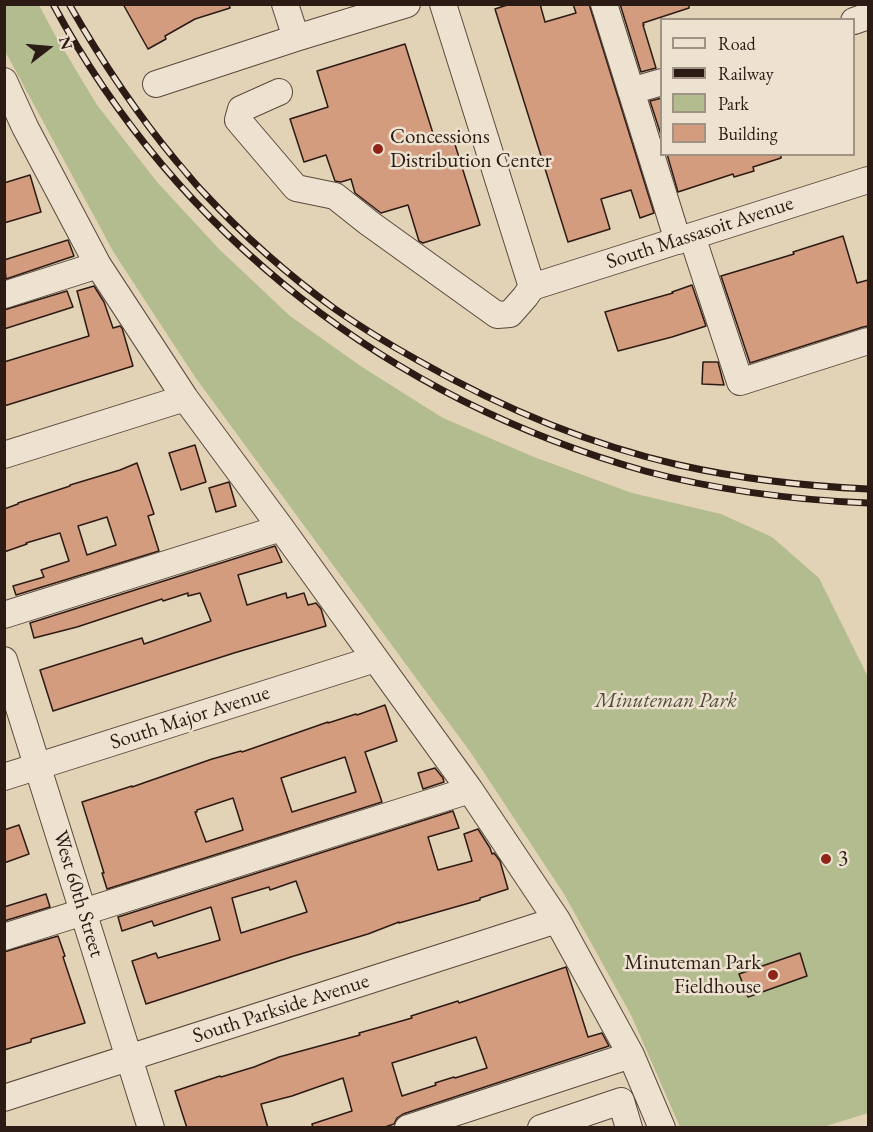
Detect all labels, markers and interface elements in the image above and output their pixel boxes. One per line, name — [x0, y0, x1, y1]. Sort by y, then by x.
north arrow — [18, 18, 78, 78]
legend — [660, 18, 855, 156]
text: Road — [718, 32, 756, 55]
text: N — [54, 34, 78, 52]
text: Railway — [718, 62, 774, 85]
text: Park — [718, 92, 749, 115]
text: Building — [718, 122, 778, 145]
place label: Concessions Distribution Center — [390, 124, 552, 174]
marker: Concessions Distribution Center — [371, 142, 385, 156]
street label: South Massasoit Avenue — [603, 191, 797, 275]
street label: South Major Avenue — [107, 680, 273, 756]
park label: Minuteman Park — [595, 688, 737, 714]
street label: West 60th Street — [47, 828, 109, 960]
place label: 3 — [838, 846, 848, 872]
marker: 3 — [819, 852, 833, 866]
place label: Minuteman Park Fieldhouse — [624, 950, 761, 1000]
marker: Minuteman Park Fieldhouse — [766, 968, 780, 982]
street label: South Parkside Avenue — [190, 969, 372, 1049]

